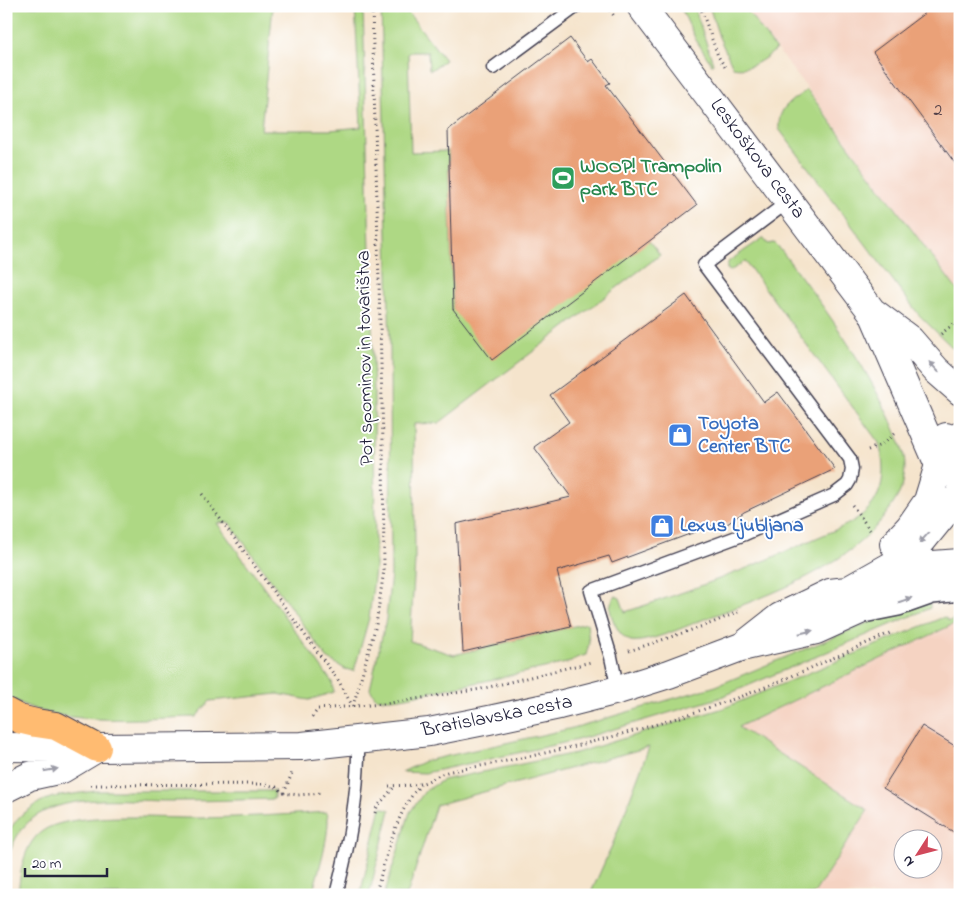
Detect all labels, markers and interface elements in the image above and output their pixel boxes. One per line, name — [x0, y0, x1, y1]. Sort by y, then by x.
street label: Leskoškova cesta — [702, 93, 812, 225]
house number: 2 — [934, 98, 943, 124]
place label: WOOP! Trampolin park BTC — [580, 153, 722, 205]
sports icon: WOOP! Trampolin park BTC — [550, 165, 576, 191]
street label: Pot spominov in tovarištva — [350, 250, 382, 466]
one-way arrow — [928, 361, 940, 373]
place label: Toyota Center BTC — [698, 410, 791, 462]
shop icon: Toyota Center BTC — [667, 422, 693, 448]
place label: Lexus Ljubljana — [680, 512, 804, 541]
shop icon: Lexus Ljubljana — [649, 513, 675, 539]
one-way arrow — [918, 532, 930, 544]
one-way arrow — [898, 596, 913, 603]
one-way arrow — [799, 628, 814, 636]
street label: Bratislavska cesta — [418, 688, 575, 746]
one-way arrow — [44, 766, 60, 774]
north arrow — [894, 828, 944, 878]
scale bar — [25, 846, 108, 878]
text: N — [897, 851, 920, 871]
text: 20 m — [32, 853, 62, 875]

